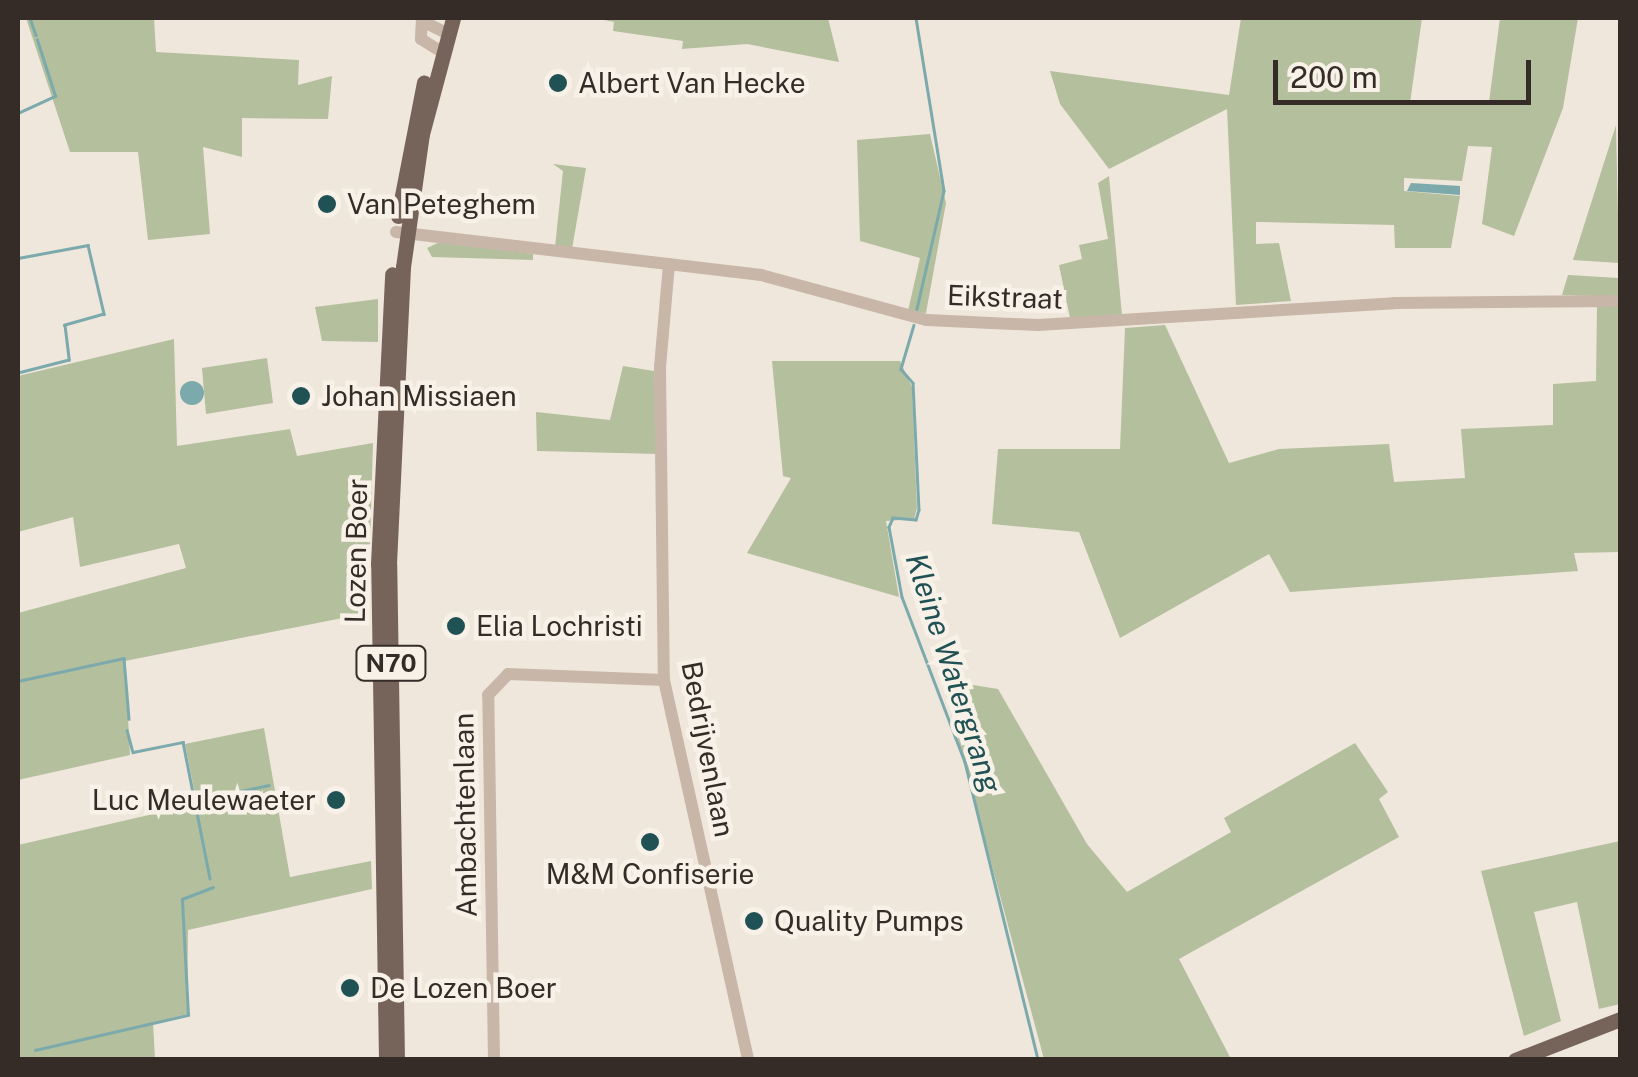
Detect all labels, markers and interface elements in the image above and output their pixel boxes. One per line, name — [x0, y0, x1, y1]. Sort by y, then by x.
scale bar — [1278, 40, 1536, 102]
text: 200 m — [1290, 59, 1378, 95]
place label: Albert Van Hecke — [578, 66, 806, 100]
marker: Albert Van Hecke — [547, 72, 569, 94]
place label: Van Peteghem — [347, 187, 536, 221]
marker: Van Peteghem — [316, 193, 338, 215]
street label: Eikstraat — [946, 278, 1064, 316]
place label: Johan Missiaen — [321, 379, 517, 413]
marker: Johan Missiaen — [290, 385, 312, 407]
street label: Lozen Boer — [338, 478, 374, 624]
water label: Kleine Watergrang — [898, 548, 1010, 798]
place label: Elia Lochristi — [476, 609, 643, 643]
marker: Elia Lochristi — [445, 615, 467, 637]
road number: N70 — [354, 643, 428, 683]
street label: Bedrijvenlaan — [675, 658, 741, 840]
street label: Ambachtenlaan — [446, 712, 484, 918]
place label: Luc Meulewaeter — [92, 783, 316, 817]
marker: Luc Meulewaeter — [325, 789, 347, 811]
marker: M&M Confiserie — [639, 831, 661, 853]
place label: M&M Confiserie — [546, 857, 754, 891]
place label: Quality Pumps — [774, 904, 964, 938]
marker: Quality Pumps — [743, 910, 765, 932]
place label: De Lozen Boer — [370, 971, 557, 1005]
marker: De Lozen Boer — [339, 977, 361, 999]

